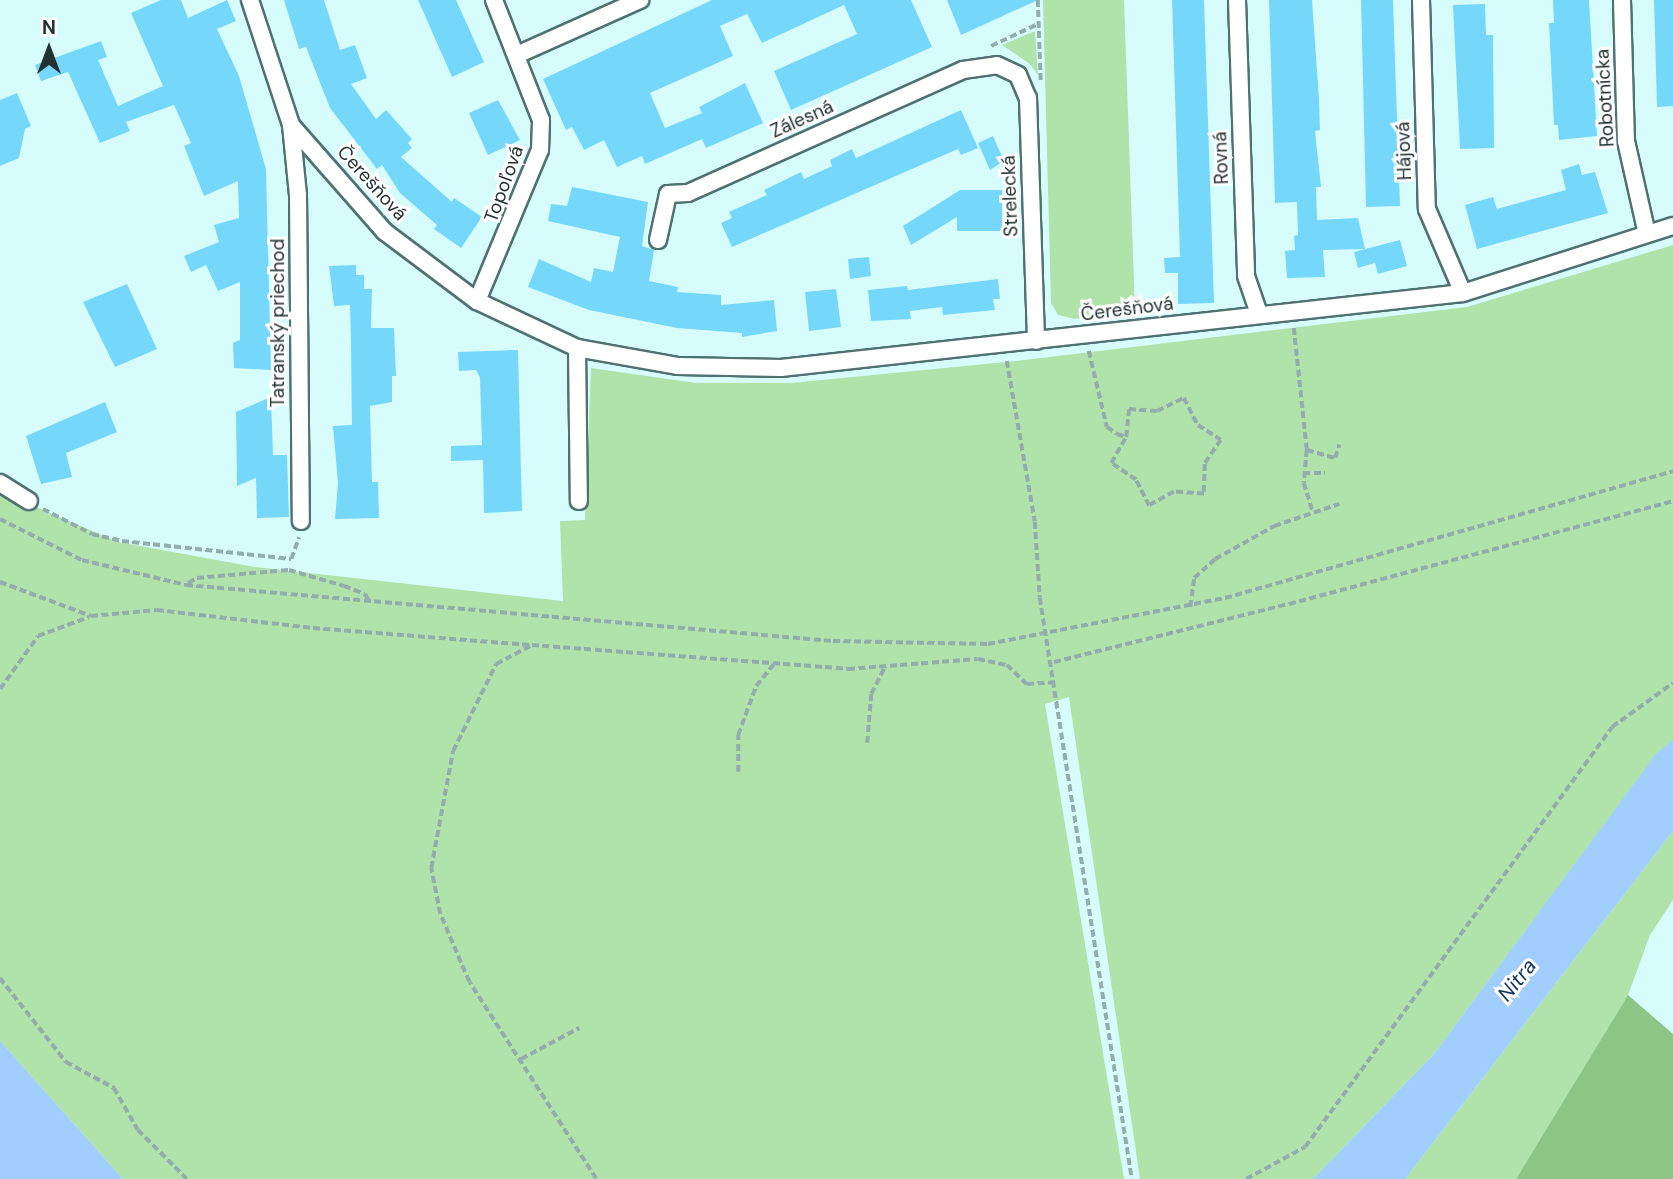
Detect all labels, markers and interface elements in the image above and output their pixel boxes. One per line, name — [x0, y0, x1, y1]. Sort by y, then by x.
north arrow — [14, 14, 84, 84]
text: N — [42, 15, 56, 40]
street label: Robotnícka — [1591, 48, 1619, 148]
street label: Zálesná — [767, 95, 837, 143]
street label: Hájová — [1392, 121, 1416, 181]
street label: Rovná — [1209, 131, 1233, 185]
street label: Čerešňová — [332, 141, 412, 225]
street label: Topoľová — [480, 143, 528, 225]
street label: Strelecká — [997, 155, 1023, 237]
street label: Tatranský priechod — [267, 238, 289, 408]
street label: Čerešňová — [1079, 292, 1175, 326]
water label: Nitra — [1492, 954, 1542, 1006]

